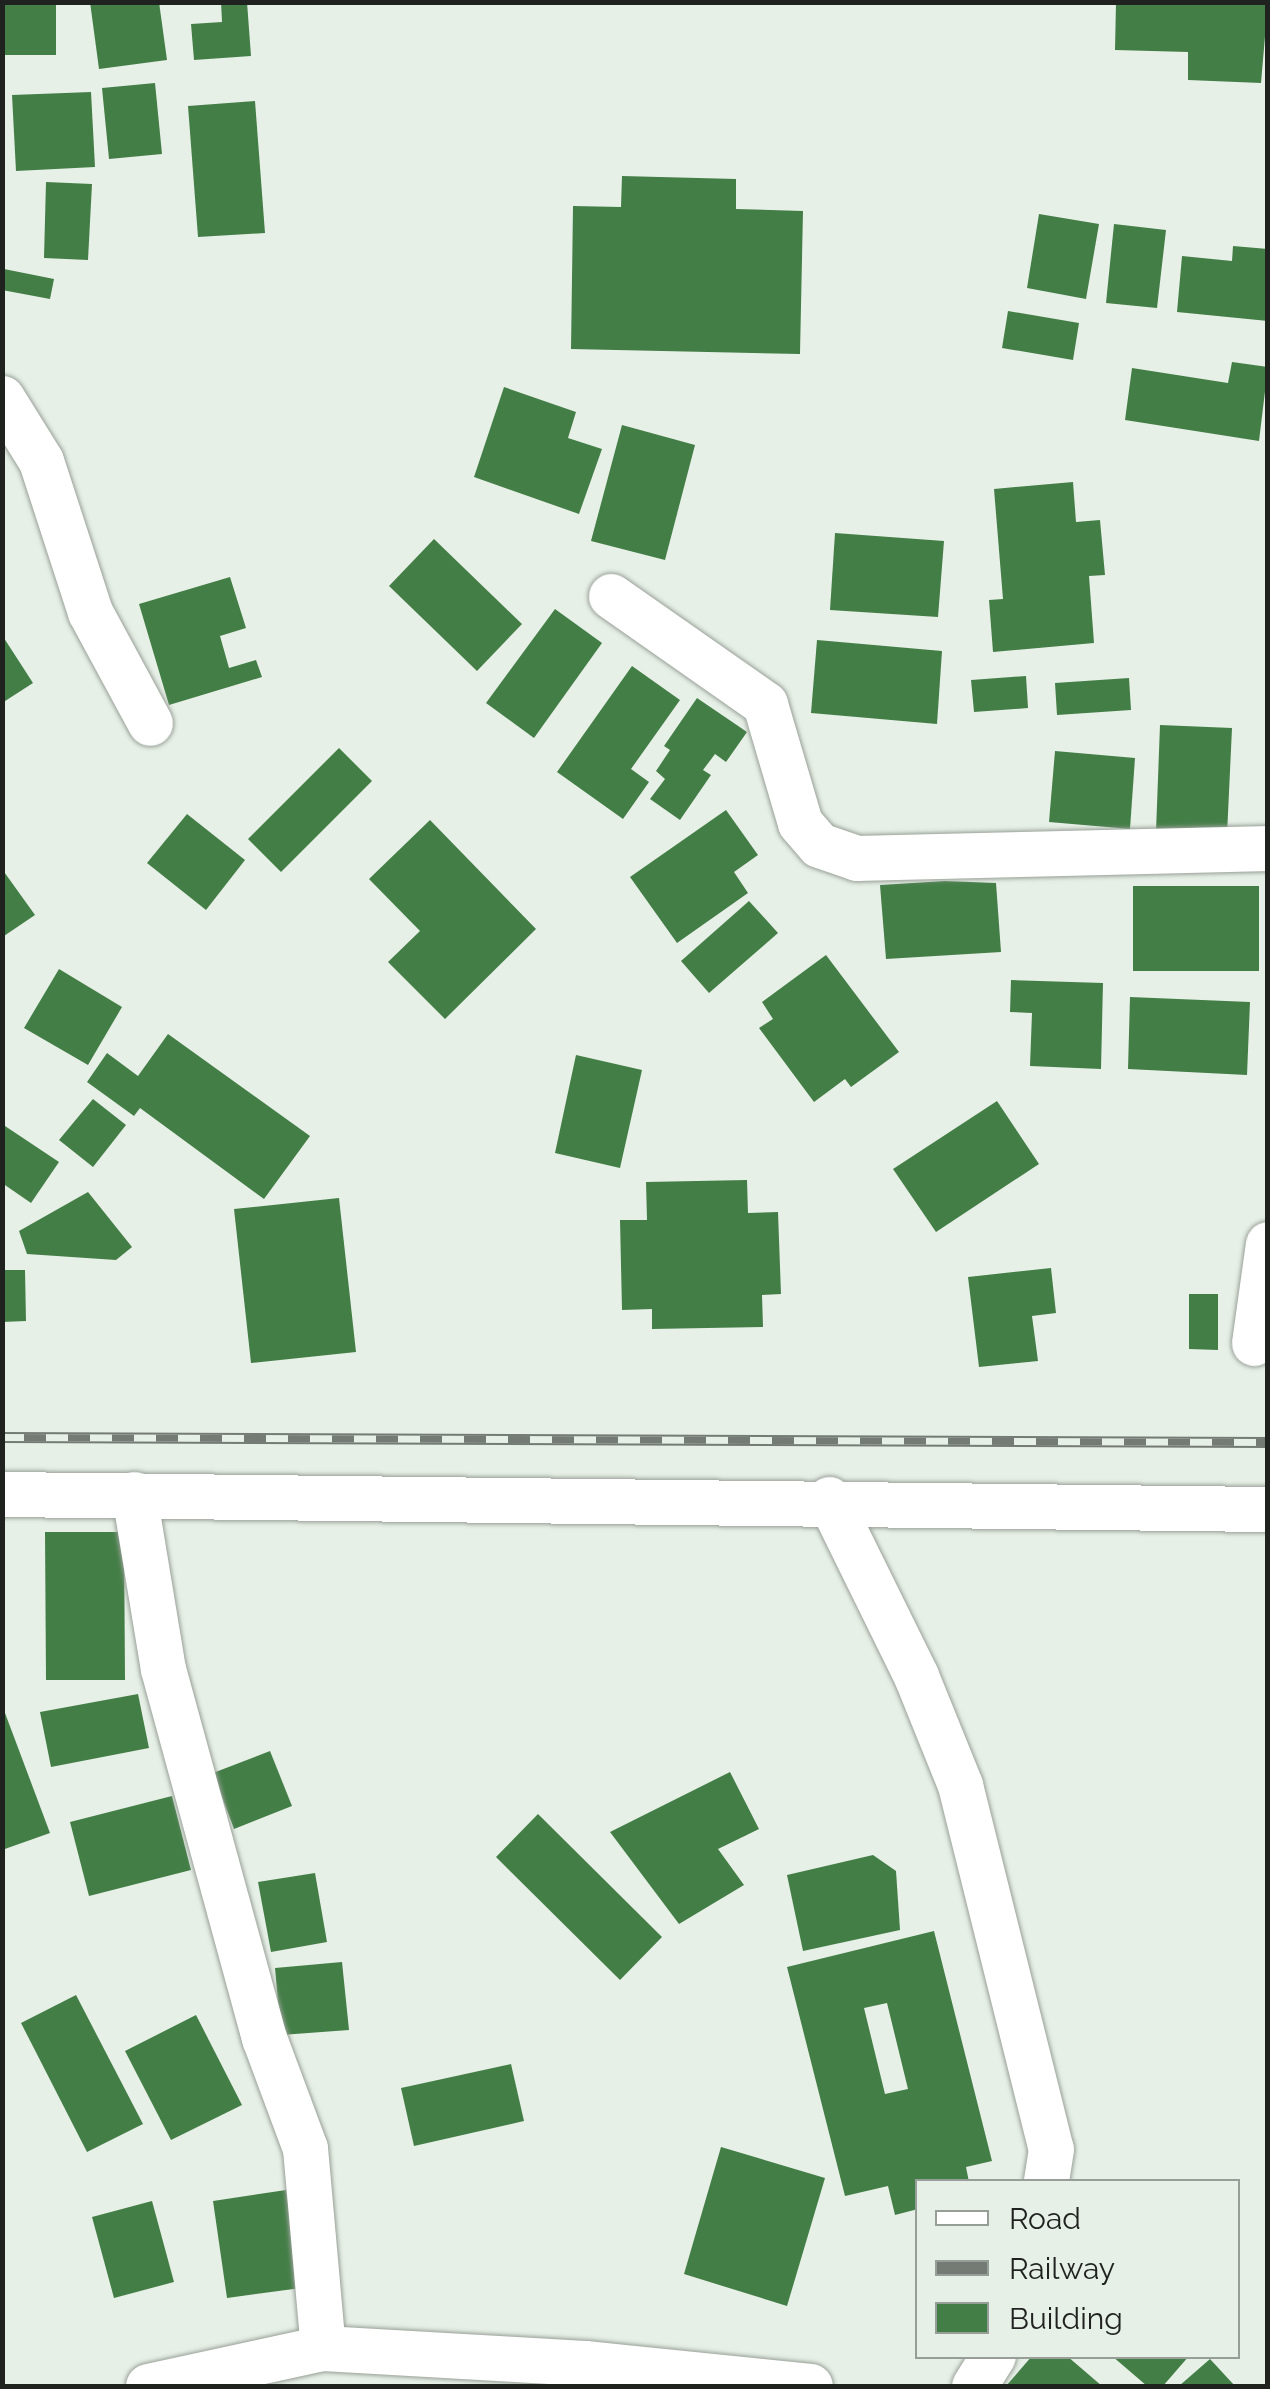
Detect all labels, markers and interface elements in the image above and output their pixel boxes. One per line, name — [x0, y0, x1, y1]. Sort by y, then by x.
legend — [915, 2179, 1240, 2359]
text: Road — [1009, 2201, 1081, 2236]
text: Railway — [1009, 2251, 1115, 2286]
text: Building — [1009, 2301, 1123, 2336]

